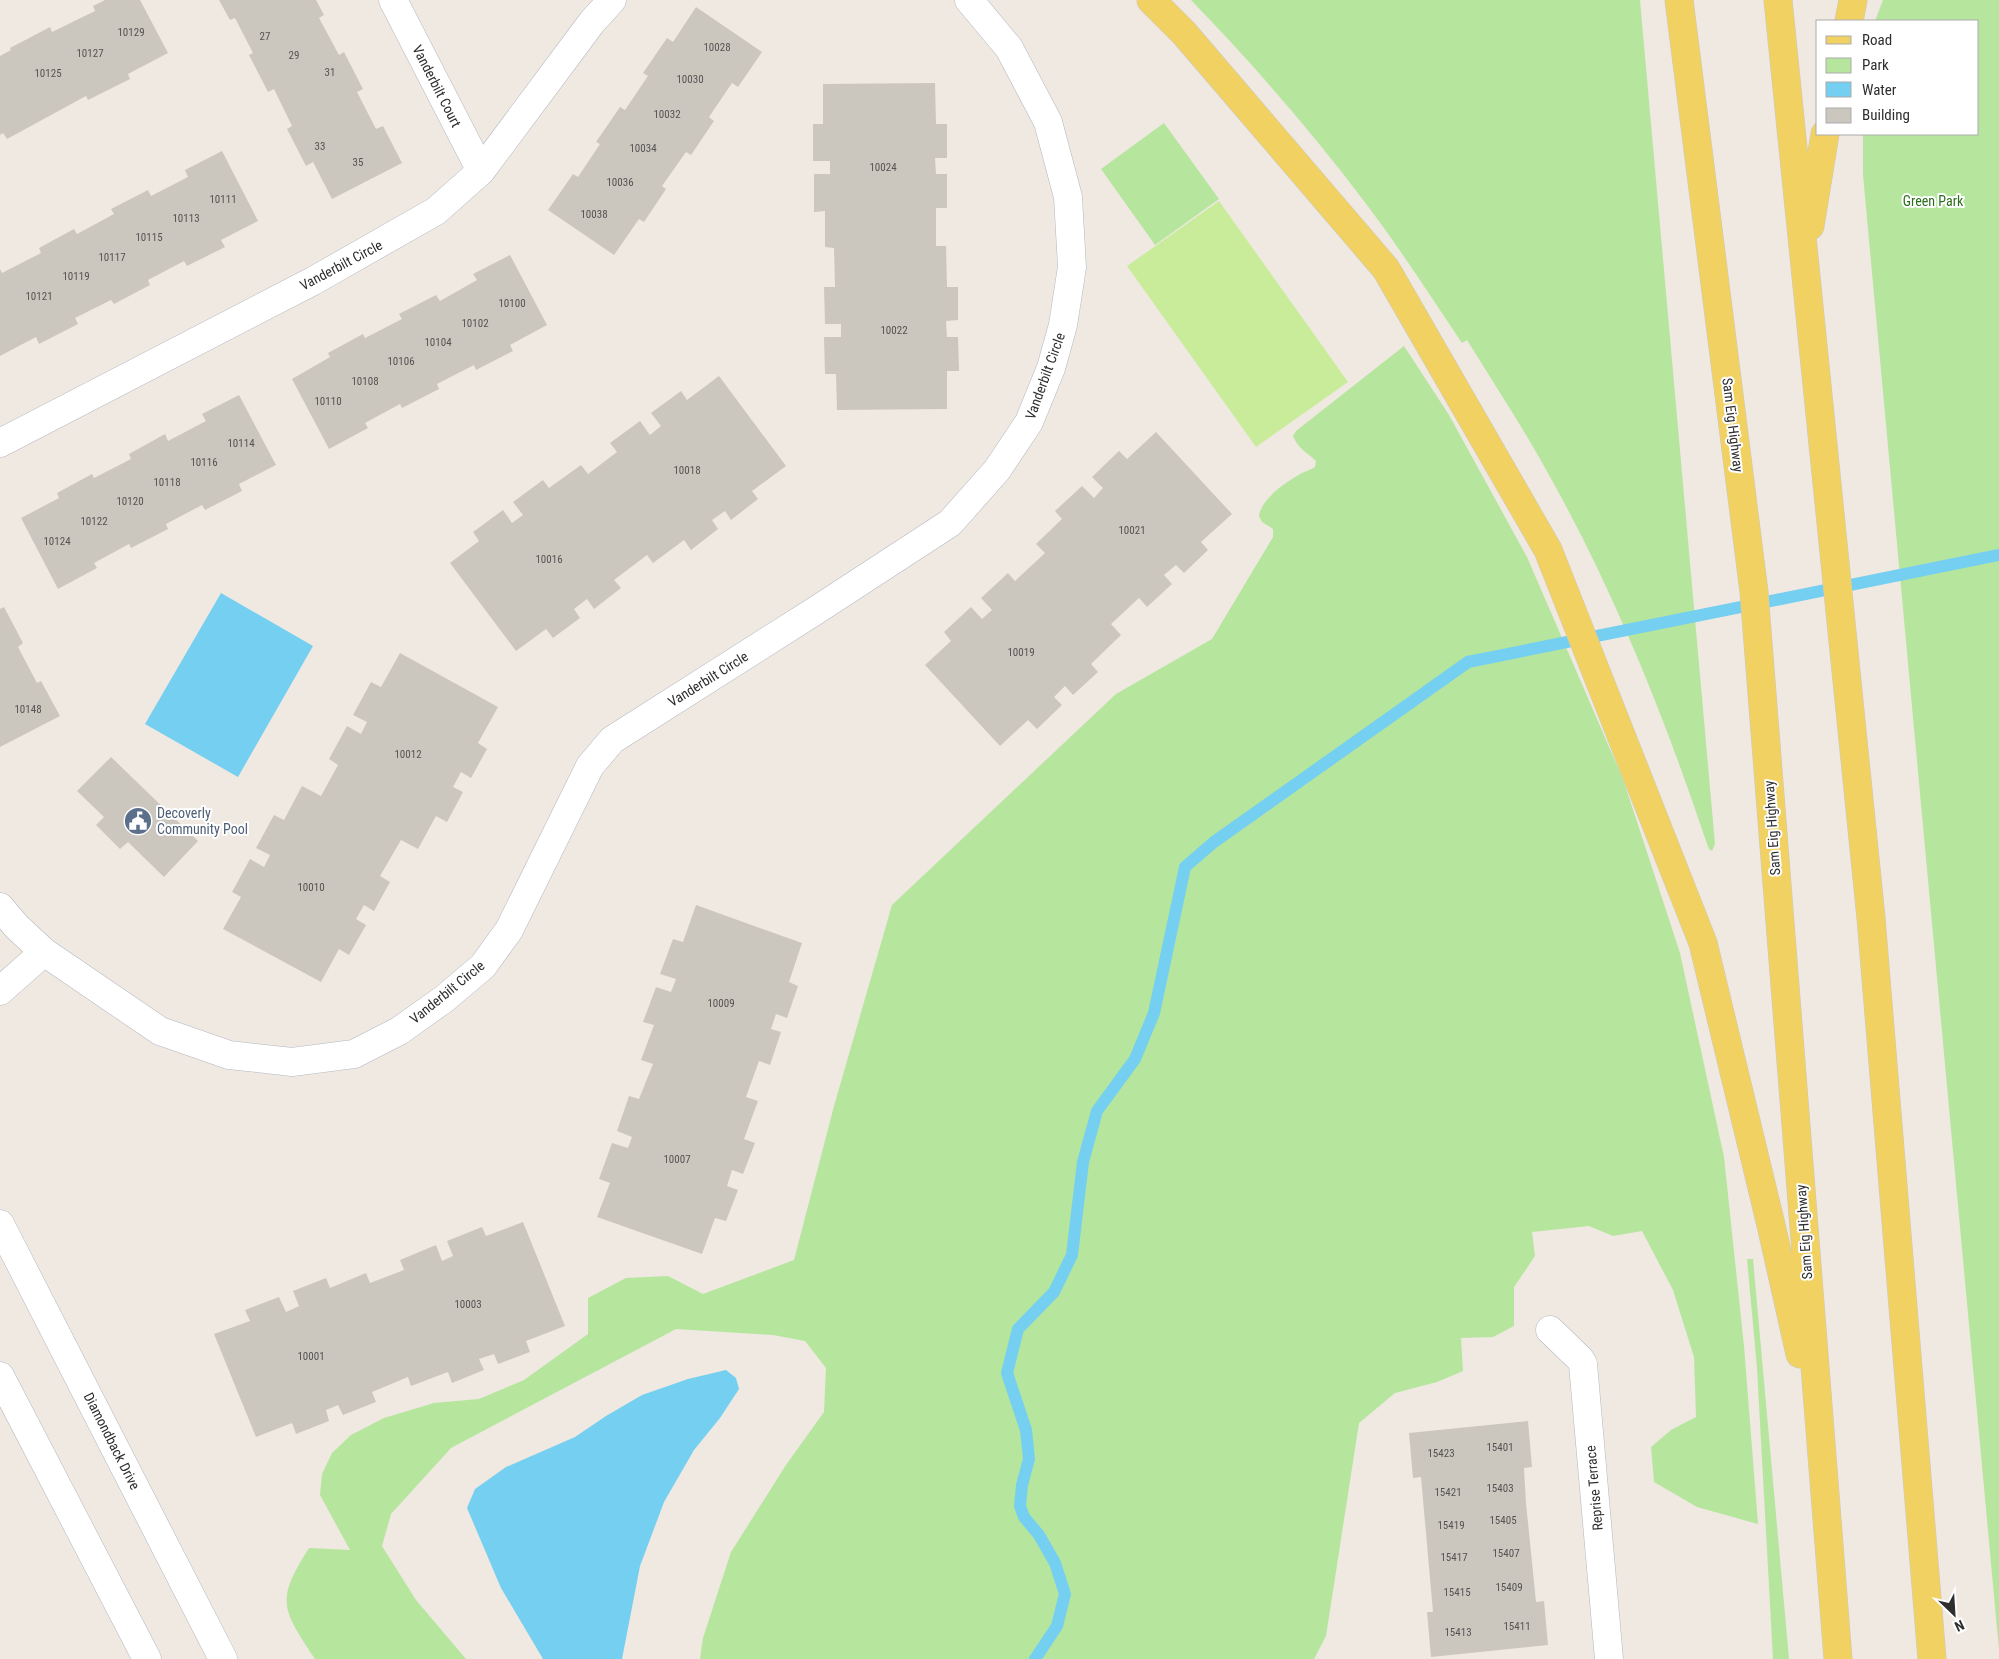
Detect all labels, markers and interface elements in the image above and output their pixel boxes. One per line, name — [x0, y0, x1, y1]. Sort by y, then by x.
legend — [1816, 20, 1979, 135]
house number: 10129 — [117, 26, 145, 39]
house number: 27 — [260, 30, 270, 43]
text: Road — [1862, 31, 1892, 49]
house number: 10028 — [703, 41, 731, 54]
street label: Vanderbilt Court — [409, 42, 465, 130]
house number: 10127 — [76, 47, 104, 60]
house number: 29 — [289, 49, 299, 62]
text: Park — [1862, 56, 1889, 74]
house number: 31 — [325, 66, 335, 79]
house number: 10125 — [34, 67, 62, 80]
house number: 10030 — [676, 73, 704, 86]
text: Water — [1862, 81, 1897, 99]
text: Building — [1862, 106, 1910, 124]
house number: 10032 — [653, 108, 681, 121]
house number: 33 — [315, 140, 325, 153]
house number: 10034 — [629, 142, 657, 155]
house number: 35 — [353, 156, 363, 169]
house number: 10024 — [869, 161, 897, 174]
house number: 10036 — [606, 176, 634, 189]
house number: 10111 — [209, 193, 237, 206]
park label: Green Park — [1903, 193, 1964, 209]
house number: 10038 — [580, 208, 608, 221]
house number: 10113 — [172, 212, 200, 225]
house number: 10115 — [135, 231, 163, 244]
street label: Vanderbilt Circle — [297, 236, 385, 293]
house number: 10117 — [98, 251, 126, 264]
house number: 10119 — [62, 270, 90, 283]
house number: 10121 — [25, 290, 53, 303]
house number: 10100 — [498, 297, 526, 310]
house number: 10102 — [461, 317, 489, 330]
house number: 10022 — [880, 324, 908, 337]
street label: Vanderbilt Circle — [1022, 330, 1068, 421]
house number: 10104 — [424, 336, 452, 349]
house number: 10106 — [387, 355, 415, 368]
house number: 10108 — [351, 375, 379, 388]
street label: Sam Eig Highway — [1719, 377, 1747, 473]
house number: 10110 — [314, 395, 342, 408]
house number: 10114 — [227, 437, 255, 450]
house number: 10116 — [190, 456, 218, 469]
house number: 10018 — [673, 464, 701, 477]
house number: 10118 — [153, 476, 181, 489]
house number: 10120 — [116, 495, 144, 508]
house number: 10122 — [80, 515, 108, 528]
house number: 10021 — [1118, 524, 1146, 537]
house number: 10124 — [43, 535, 71, 548]
house number: 10016 — [535, 553, 563, 566]
house number: 10019 — [1007, 646, 1035, 659]
street label: Vanderbilt Circle — [665, 648, 751, 710]
house number: 10148 — [14, 703, 42, 716]
house number: 10012 — [394, 748, 422, 761]
street label: Sam Eig Highway — [1761, 780, 1783, 876]
place label: Decoverly Community Pool — [157, 805, 248, 837]
public building icon: Decoverly Community Pool — [123, 806, 153, 836]
house number: 10010 — [297, 881, 325, 894]
street label: Vanderbilt Circle — [407, 957, 488, 1027]
house number: 10009 — [707, 997, 735, 1010]
house number: 10007 — [663, 1153, 691, 1166]
street label: Sam Eig Highway — [1793, 1184, 1815, 1280]
house number: 10003 — [454, 1298, 482, 1311]
house number: 10001 — [297, 1350, 325, 1363]
street label: Diamondback Drive — [81, 1390, 144, 1493]
house number: 15401 — [1486, 1441, 1514, 1454]
street label: Reprise Terrace — [1582, 1444, 1606, 1531]
house number: 15423 — [1427, 1447, 1455, 1460]
house number: 15403 — [1486, 1482, 1514, 1495]
house number: 15421 — [1434, 1486, 1462, 1499]
house number: 15405 — [1489, 1514, 1517, 1527]
house number: 15419 — [1437, 1519, 1465, 1532]
house number: 15407 — [1492, 1547, 1520, 1560]
house number: 15417 — [1440, 1551, 1468, 1564]
house number: 15409 — [1495, 1581, 1523, 1594]
house number: 15415 — [1443, 1586, 1471, 1599]
north arrow — [1929, 1589, 1979, 1639]
text: N — [1952, 1617, 1967, 1635]
house number: 15411 — [1503, 1620, 1531, 1633]
house number: 15413 — [1444, 1626, 1472, 1639]

